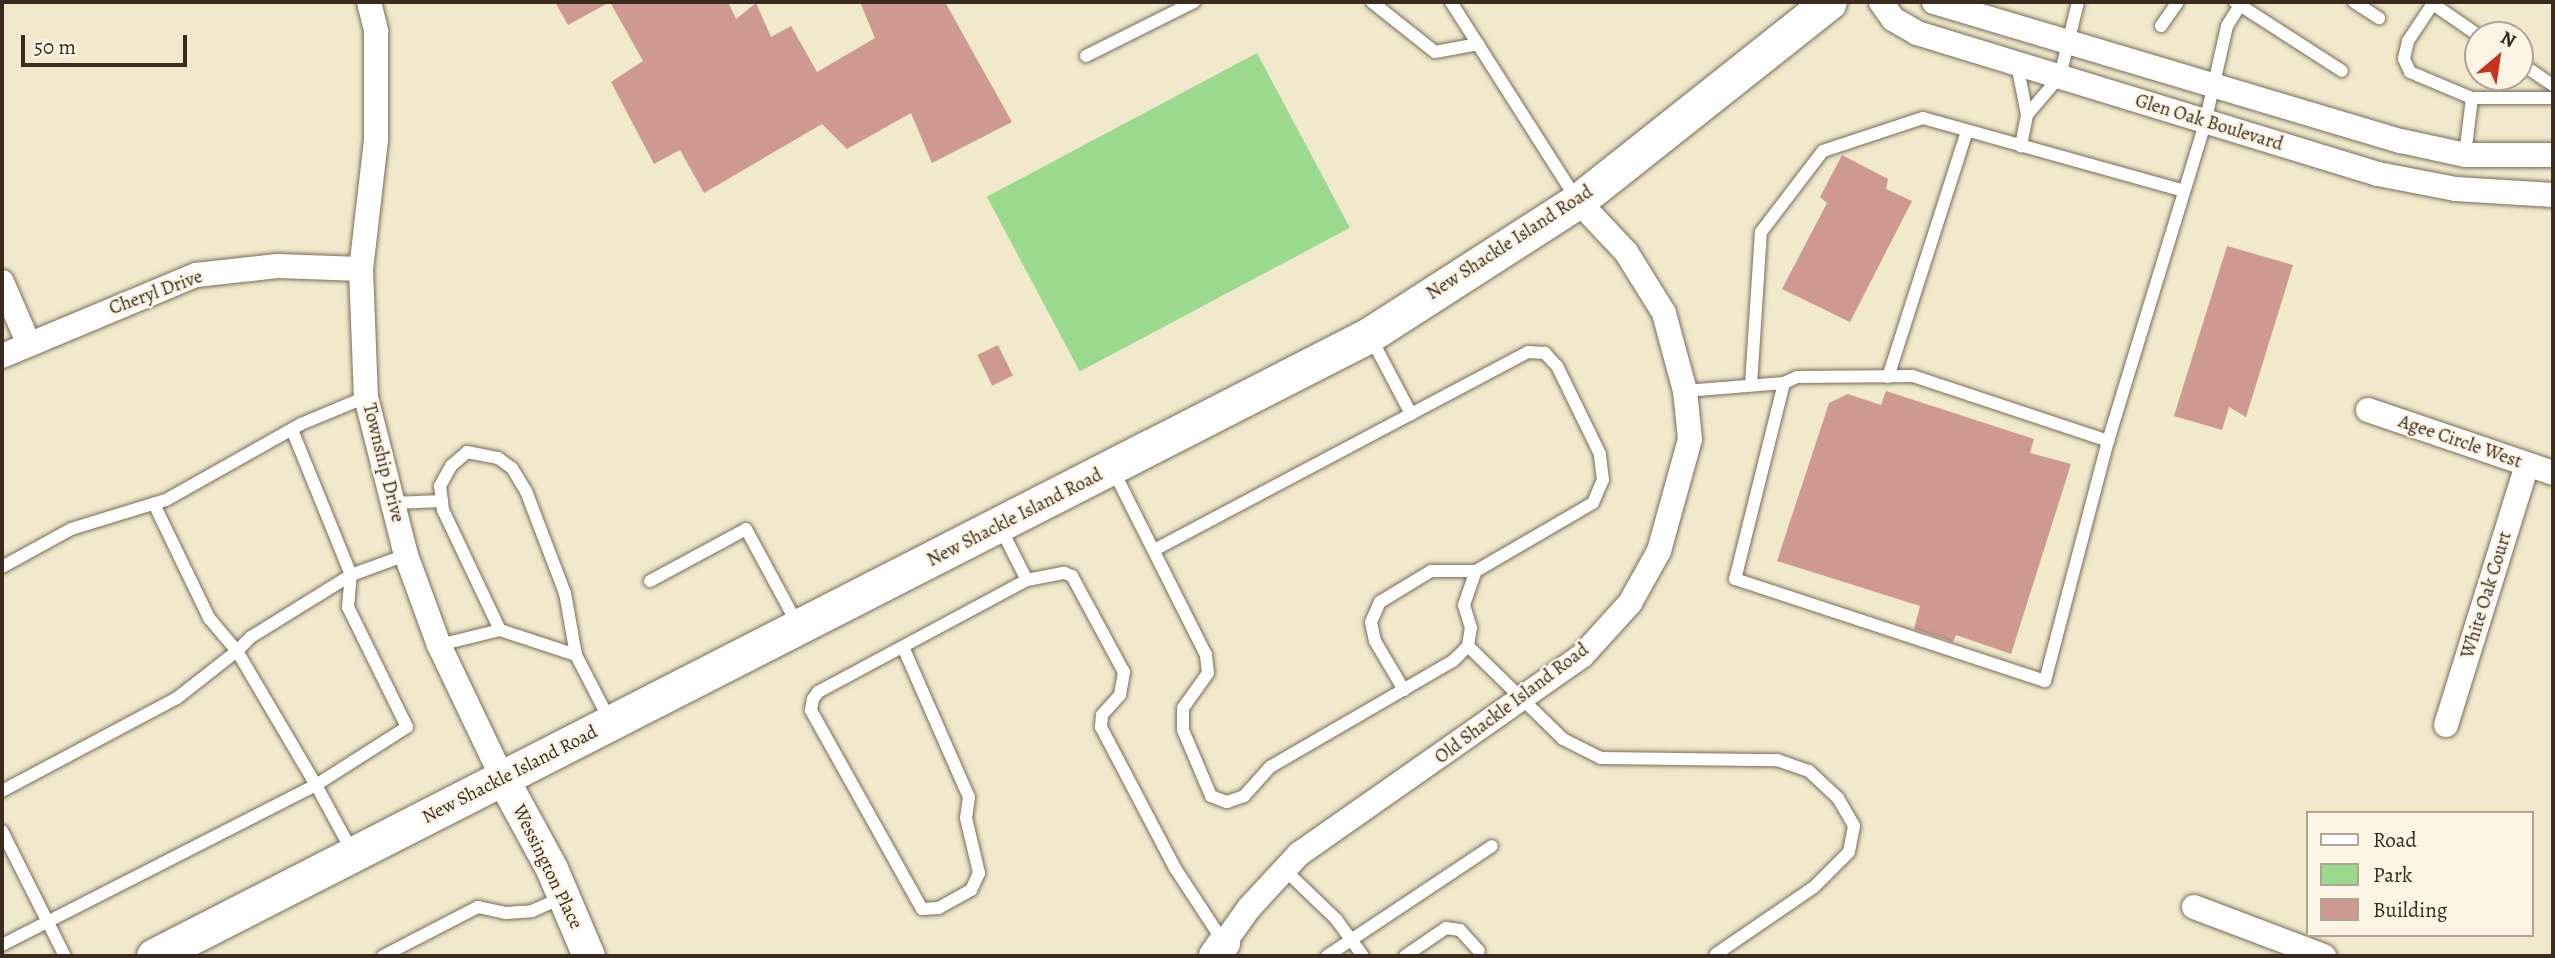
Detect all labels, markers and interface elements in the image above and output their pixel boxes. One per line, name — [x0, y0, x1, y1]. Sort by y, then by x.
scale bar — [24, 21, 191, 65]
north arrow — [2464, 21, 2534, 91]
text: N — [2496, 25, 2521, 54]
text: 50 m — [34, 33, 76, 61]
street label: Glen Oak Boulevard — [2132, 90, 2286, 156]
street label: New Shackle Island Road — [1423, 181, 1597, 305]
street label: Cheryl Drive — [106, 266, 206, 320]
street label: Township Drive — [357, 401, 409, 525]
street label: Agee Circle West — [2395, 410, 2525, 474]
street label: New Shackle Island Road — [923, 464, 1107, 572]
street label: White Oak Court — [2457, 529, 2517, 661]
street label: Old Shackle Island Road — [1431, 639, 1593, 769]
street label: New Shackle Island Road — [418, 721, 602, 829]
street label: Wessington Place — [507, 801, 587, 933]
legend — [2306, 811, 2534, 937]
text: Road — [2373, 826, 2417, 854]
text: Park — [2373, 861, 2412, 889]
text: Building — [2373, 896, 2447, 924]

